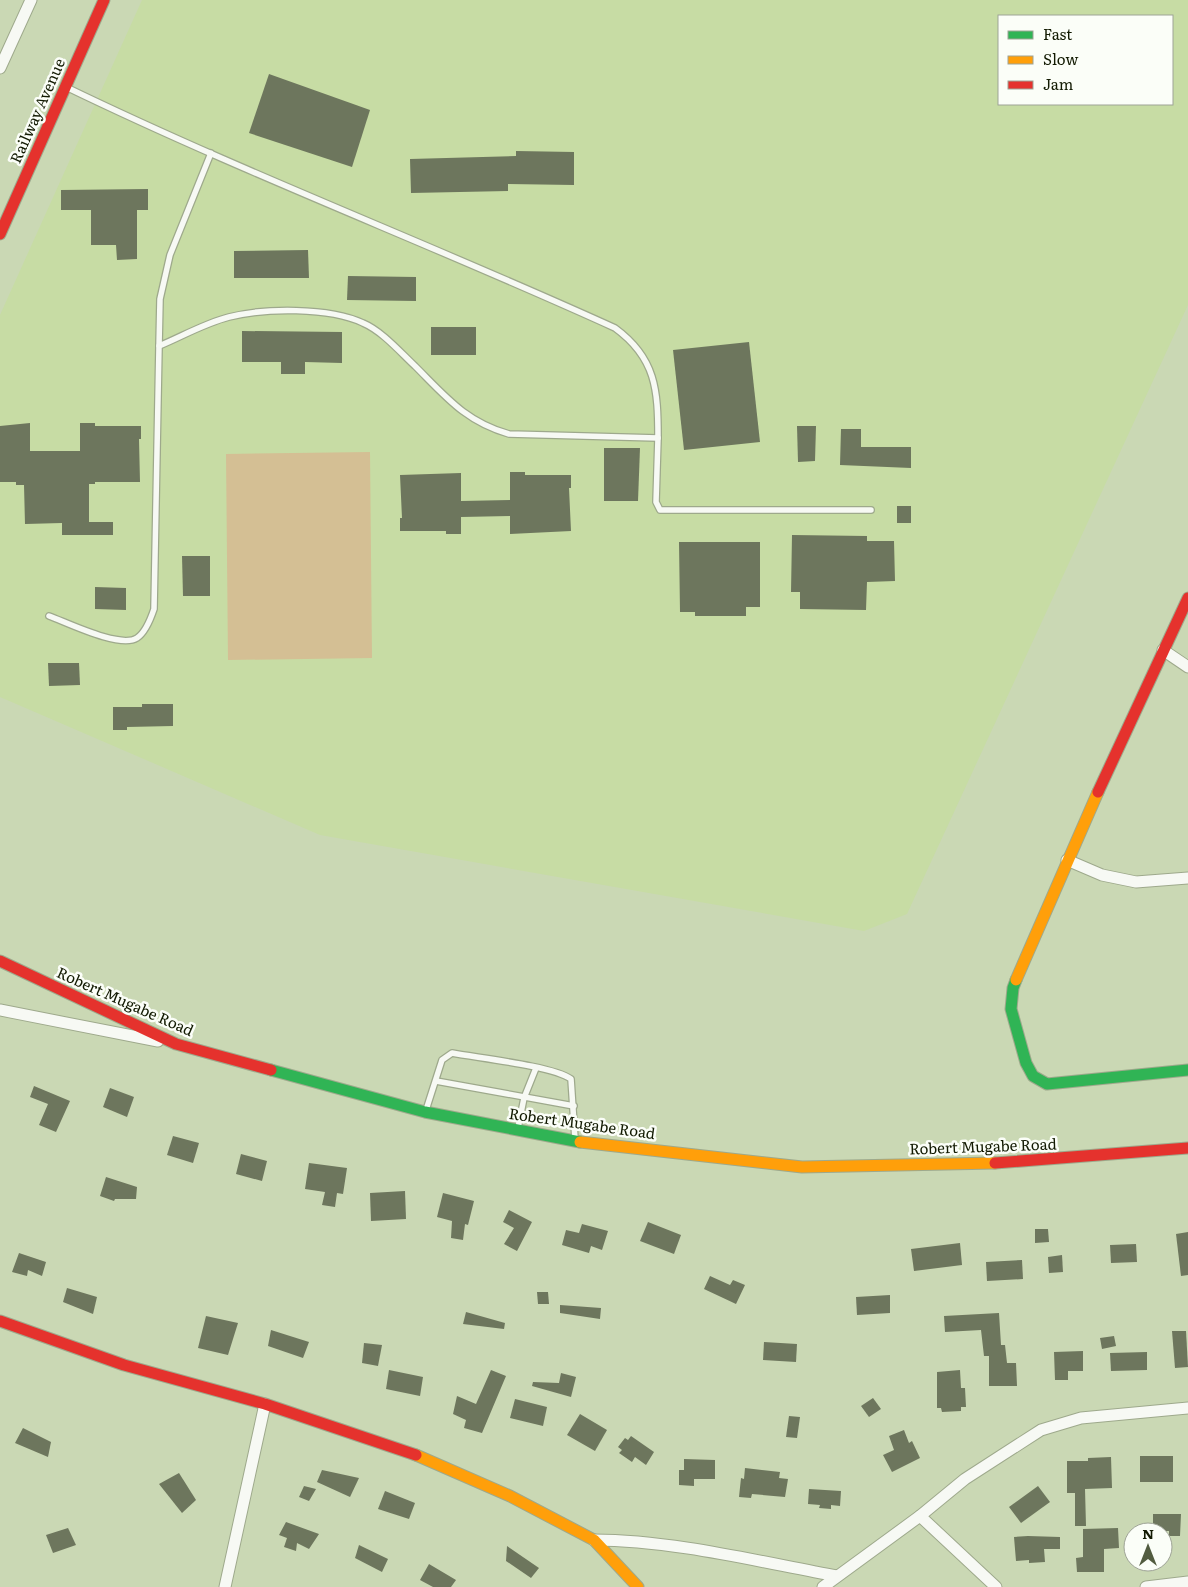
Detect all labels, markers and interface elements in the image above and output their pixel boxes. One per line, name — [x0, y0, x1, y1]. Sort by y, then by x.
legend — [998, 15, 1173, 105]
text: Fast — [1043, 22, 1072, 45]
text: Slow — [1043, 47, 1078, 70]
street label: Railway Avenue — [3, 54, 70, 167]
text: Jam — [1043, 72, 1074, 95]
street label: Robert Mugabe Road — [54, 960, 198, 1041]
street label: Robert Mugabe Road — [508, 1101, 657, 1144]
street label: Robert Mugabe Road — [909, 1131, 1057, 1160]
north arrow — [1123, 1522, 1173, 1572]
text: N — [1142, 1523, 1154, 1543]

